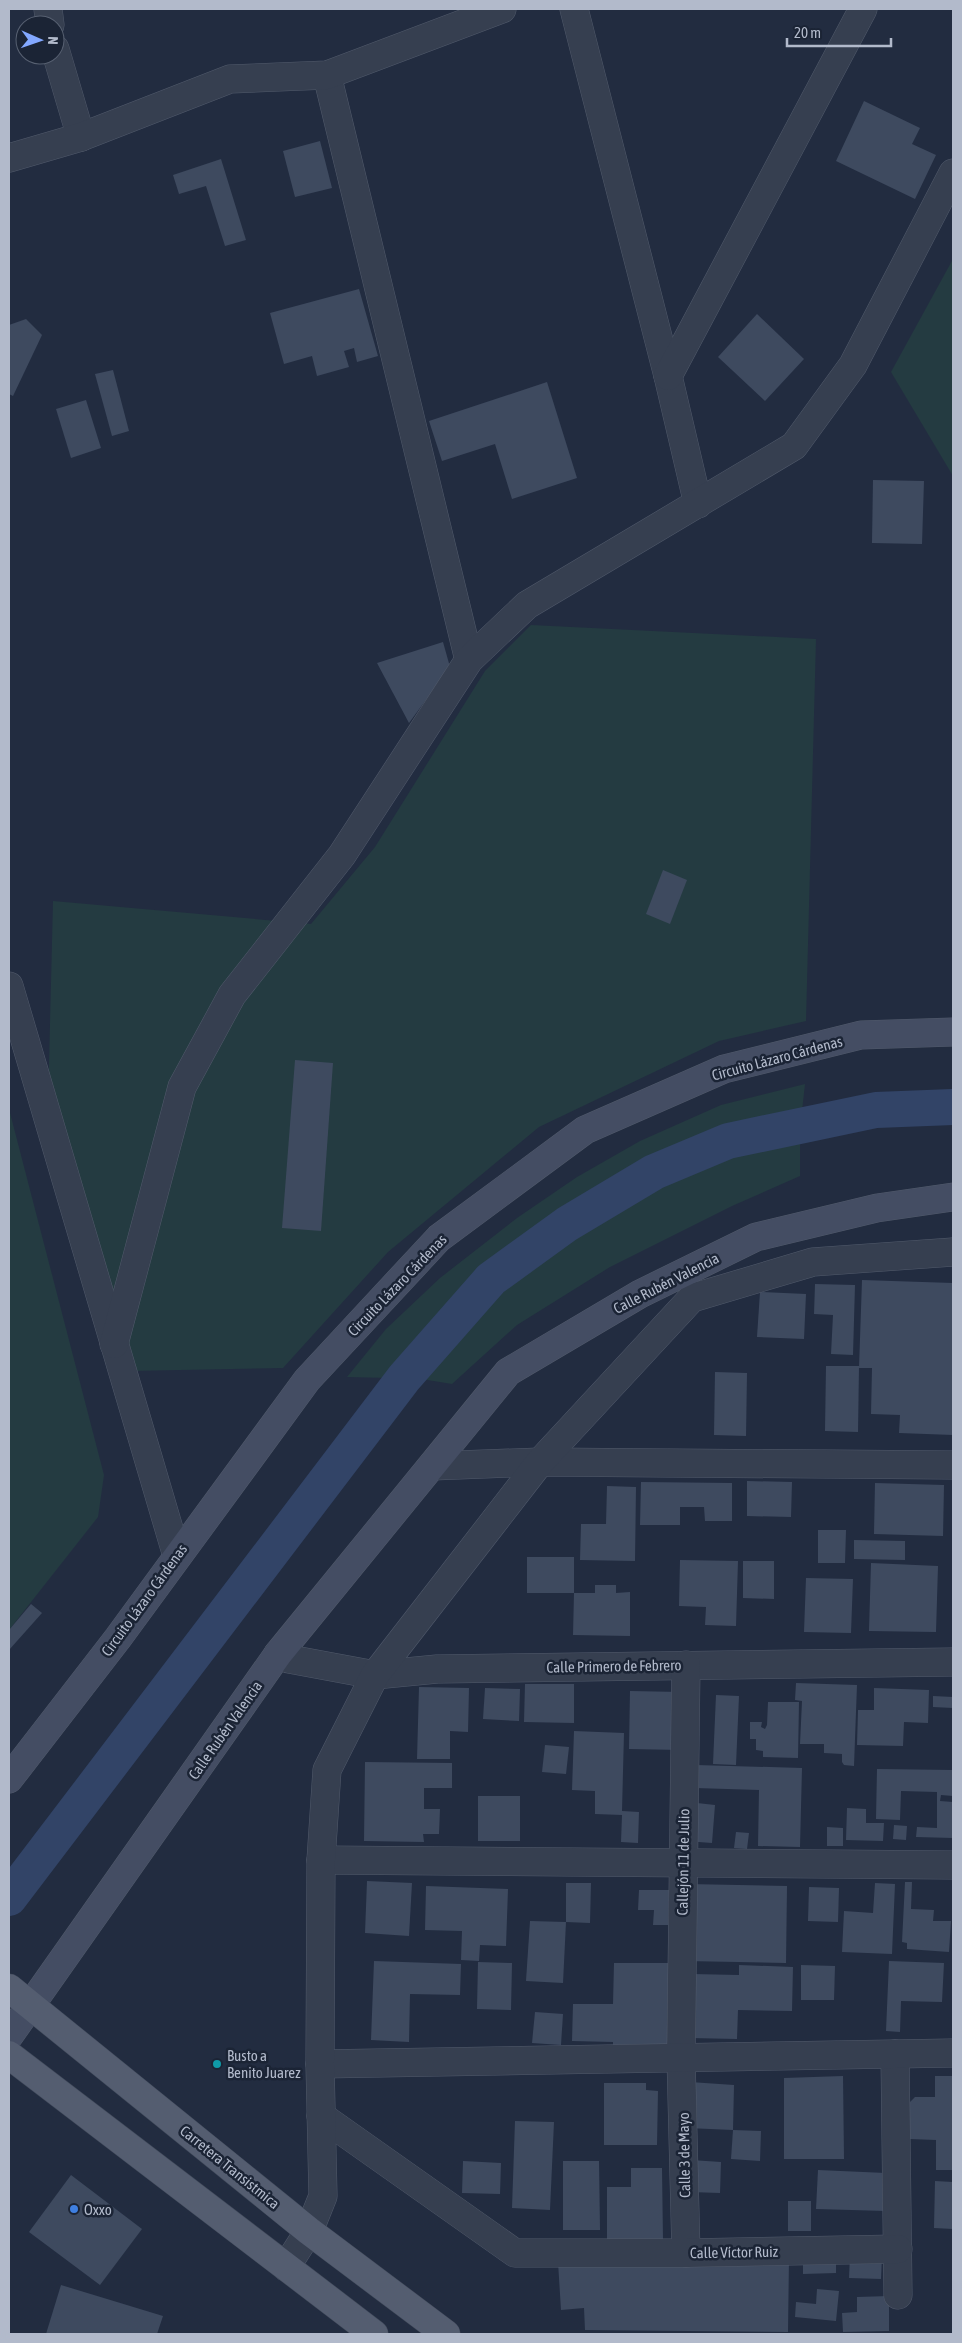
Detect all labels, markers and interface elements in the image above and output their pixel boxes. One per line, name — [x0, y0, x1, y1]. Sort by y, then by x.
north arrow — [15, 15, 65, 65]
scale bar — [787, 15, 891, 47]
text: 20 m — [794, 24, 821, 41]
text: N — [45, 36, 61, 45]
street label: Circuito Lázaro Cárdenas — [710, 1032, 844, 1084]
street label: Circuito Lázaro Cárdenas — [344, 1231, 450, 1339]
street label: Calle Rubén Valencia — [610, 1249, 722, 1317]
street label: Circuito Lázaro Cárdenas — [98, 1541, 190, 1659]
street label: Calle Primero de Febrero — [546, 1656, 682, 1676]
street label: Calle Rubén Valencia — [185, 1678, 265, 1782]
street label: Callejón 11 de Julio — [674, 1808, 692, 1916]
place label: Busto a Benito Juarez — [227, 2047, 301, 2081]
marker: Busto a Benito Juarez — [211, 2058, 223, 2070]
street label: Calle 3 de Mayo — [675, 2112, 693, 2198]
street label: Carretera Transistmica — [177, 2122, 283, 2212]
place label: Oxxo — [84, 2201, 112, 2218]
marker: Oxxo — [68, 2203, 80, 2215]
street label: Calle Víctor Ruiz — [690, 2243, 779, 2261]

